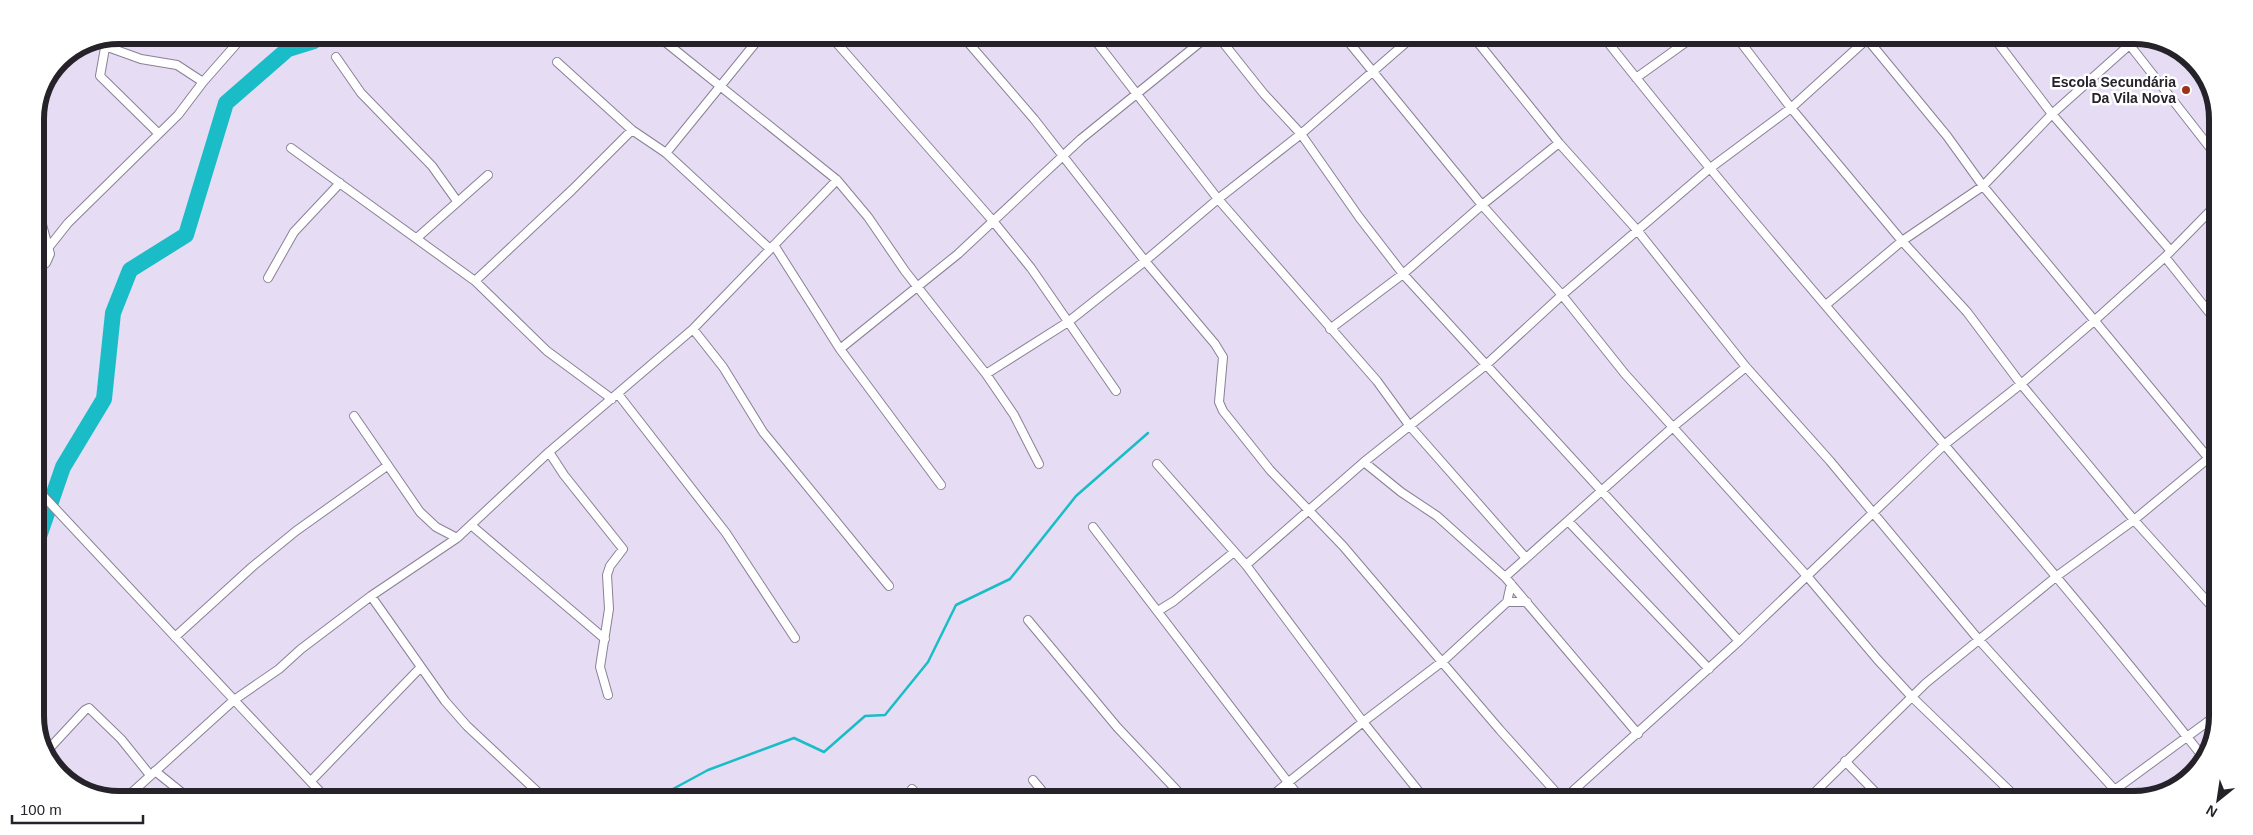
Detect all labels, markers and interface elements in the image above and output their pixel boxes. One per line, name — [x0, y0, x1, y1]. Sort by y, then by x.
place label: Escola Secundária Da Vila Nova — [2051, 74, 2176, 106]
marker: Escola Secundária Da Vila Nova — [2180, 84, 2192, 96]
north arrow — [2193, 775, 2243, 825]
scale bar — [12, 792, 144, 824]
text: 100 m — [20, 801, 62, 818]
text: N — [2203, 802, 2220, 821]

